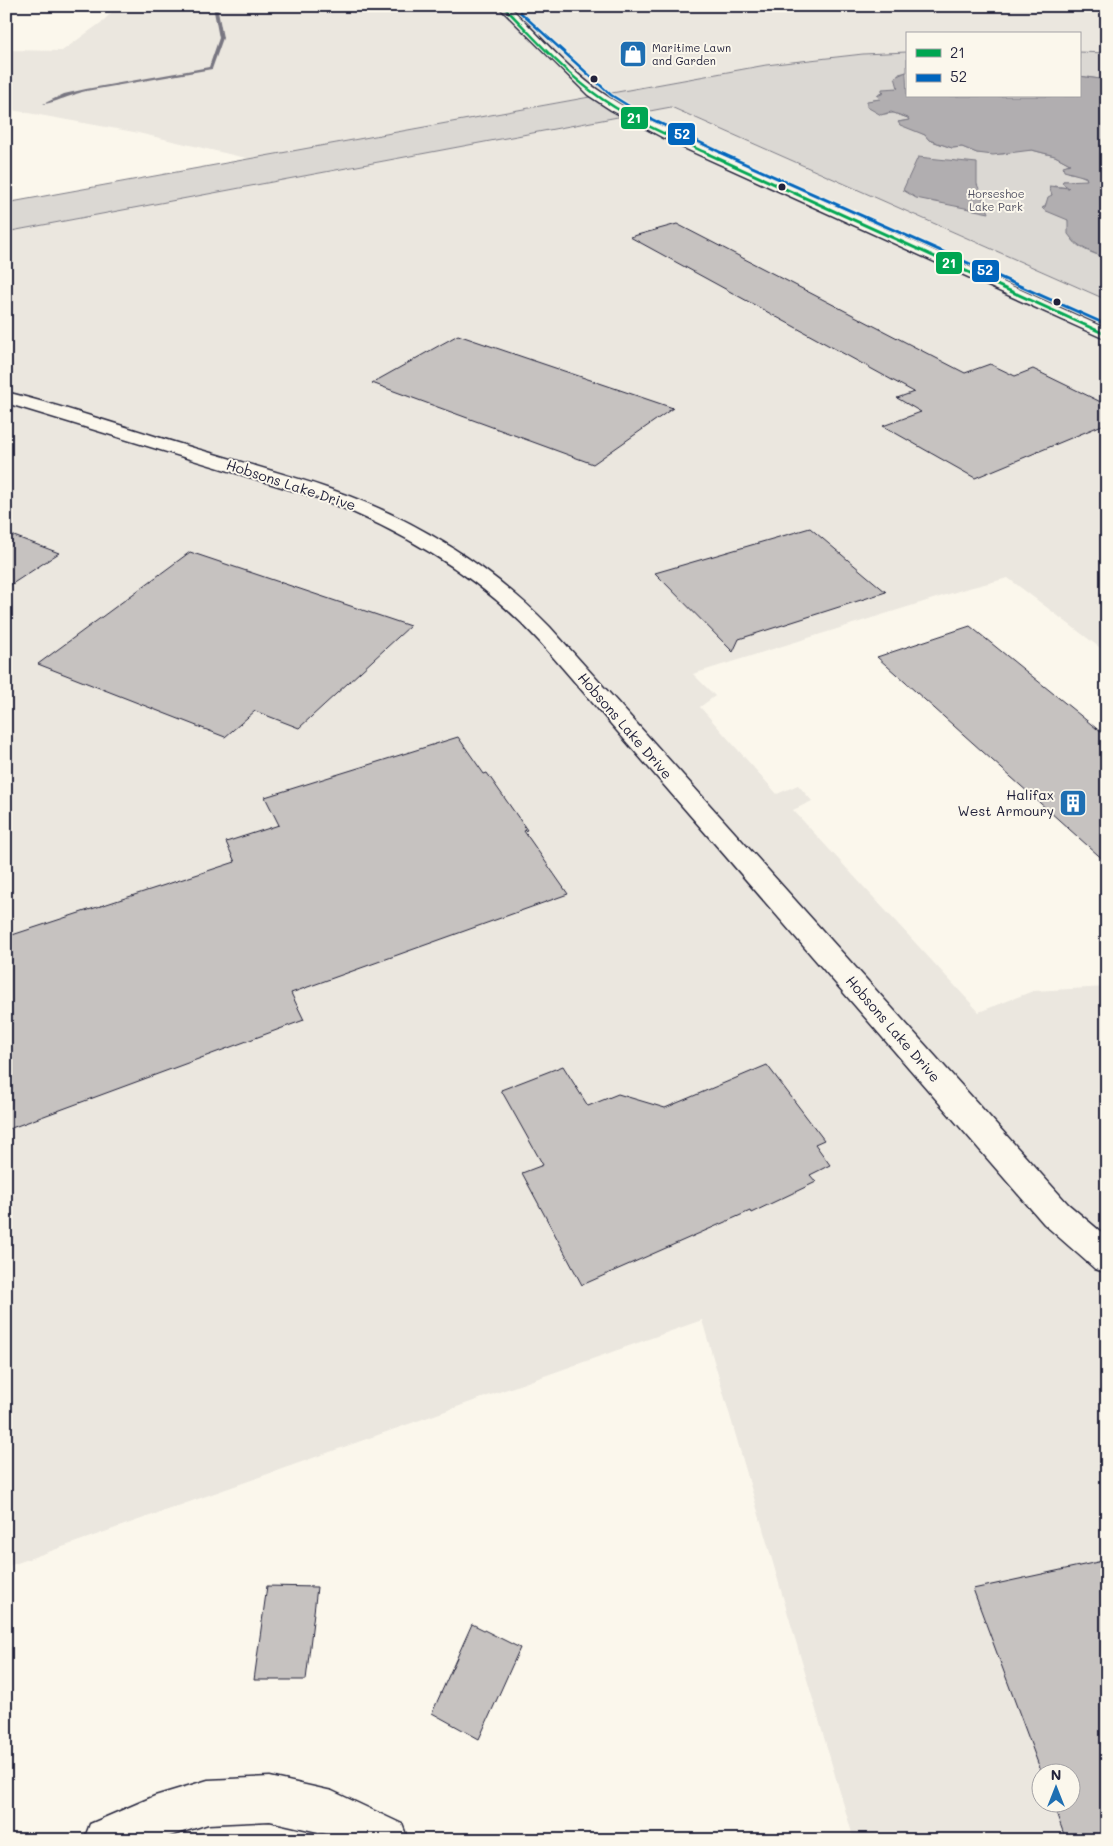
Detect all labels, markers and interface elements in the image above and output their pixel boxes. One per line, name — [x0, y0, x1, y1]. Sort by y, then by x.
legend — [906, 32, 1080, 98]
shop icon: Maritime Lawn and Garden — [618, 39, 648, 69]
place label: Maritime Lawn and Garden — [652, 40, 731, 68]
text: 21 — [950, 42, 965, 62]
text: 52 — [950, 66, 967, 86]
unlabelled marker — [589, 74, 599, 84]
line badge: 21 — [620, 106, 649, 130]
text: 21 — [627, 108, 641, 127]
line badge: 52 — [667, 122, 696, 146]
text: 52 — [674, 124, 690, 143]
unlabelled marker — [777, 182, 787, 192]
park label: Horseshoe Lake Park — [968, 186, 1025, 214]
line badge: 21 — [935, 251, 963, 275]
text: 21 — [942, 253, 956, 272]
line badge: 52 — [971, 259, 1000, 283]
text: 52 — [977, 260, 993, 279]
unlabelled marker — [1052, 297, 1062, 307]
street label: Hobsons Lake Drive — [224, 455, 358, 514]
street label: Hobsons Lake Drive — [574, 668, 677, 783]
place label: Halifax West Armoury — [957, 785, 1054, 820]
building icon: Halifax West Armoury — [1058, 788, 1088, 818]
street label: Hobsons Lake Drive — [842, 971, 945, 1086]
north arrow — [1030, 1764, 1080, 1814]
text: N — [1051, 1765, 1061, 1784]

